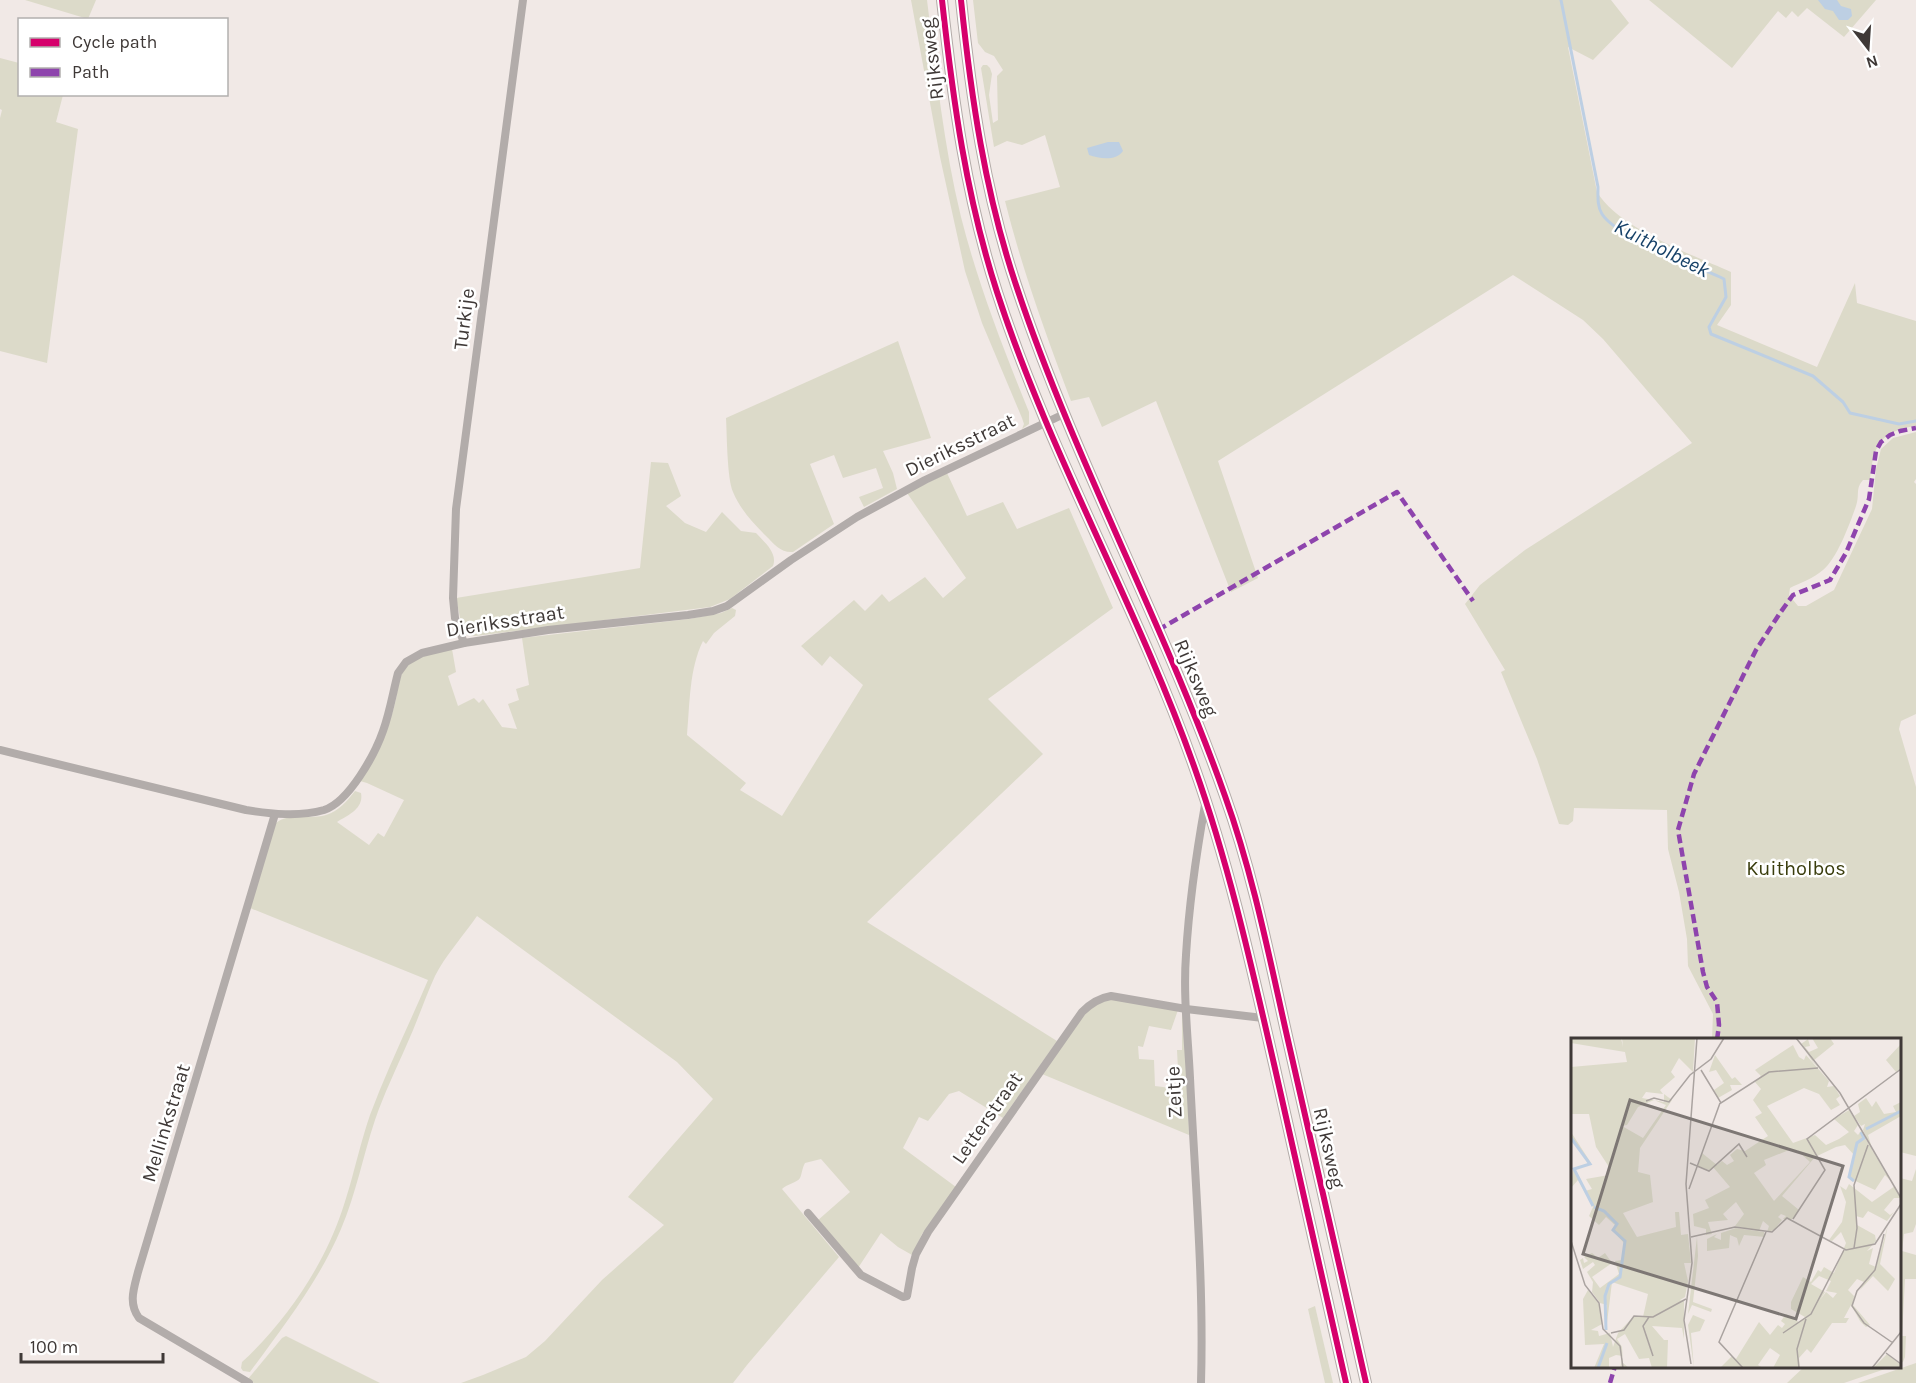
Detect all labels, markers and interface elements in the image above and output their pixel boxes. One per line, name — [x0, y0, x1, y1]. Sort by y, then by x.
street label: Rijksweg — [916, 17, 948, 101]
legend — [18, 18, 228, 96]
north arrow — [1838, 18, 1898, 78]
text: Cycle path — [72, 31, 157, 53]
text: N — [1864, 51, 1881, 73]
text: Path — [72, 61, 110, 83]
water label: Kuitholbeek — [1610, 214, 1714, 282]
street label: Turkije — [449, 287, 479, 351]
street label: Dieriksstraat — [901, 408, 1019, 481]
street label: Dieriksstraat — [444, 600, 566, 642]
street label: Rijksweg — [1169, 636, 1223, 720]
park label: Kuitholbos — [1746, 857, 1846, 880]
inset map — [1571, 1038, 1901, 1368]
street label: Mellinkstraat — [137, 1061, 195, 1185]
street label: Zeitje — [1161, 1065, 1187, 1119]
street label: Letterstraat — [947, 1067, 1027, 1168]
street label: Rijksweg — [1309, 1105, 1349, 1191]
scale bar — [21, 1326, 164, 1364]
text: 100 m — [30, 1336, 78, 1358]

